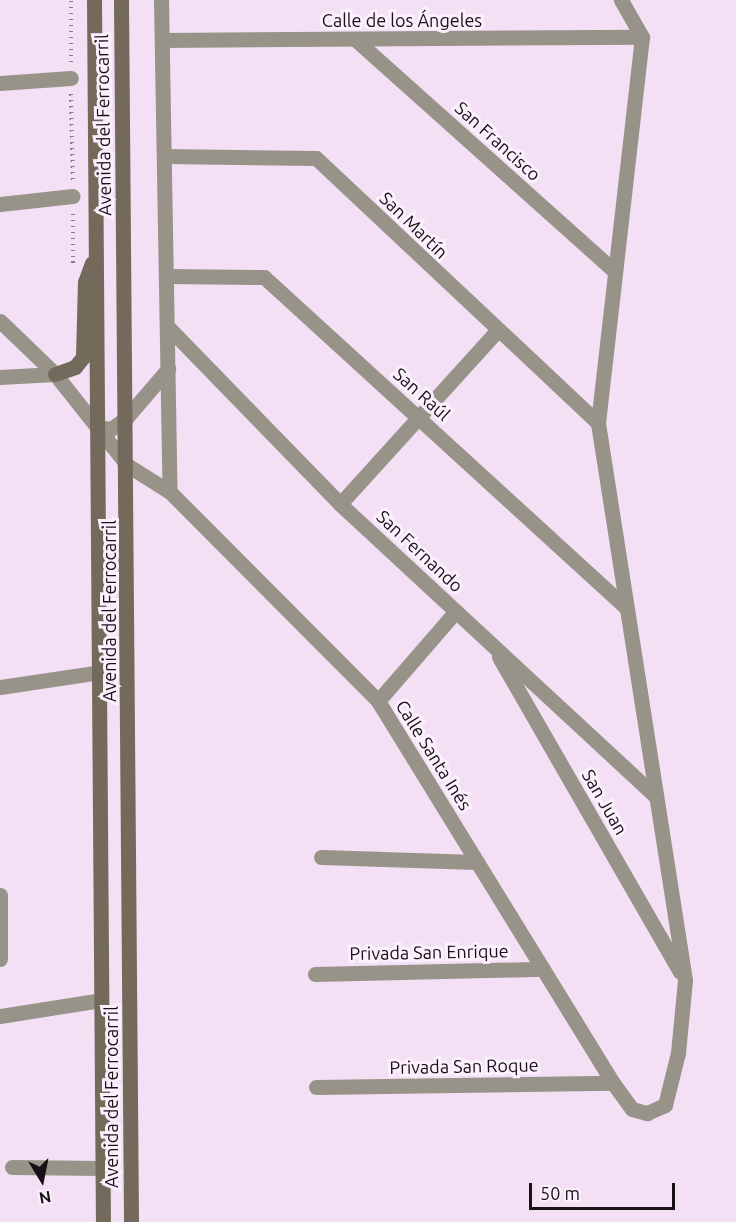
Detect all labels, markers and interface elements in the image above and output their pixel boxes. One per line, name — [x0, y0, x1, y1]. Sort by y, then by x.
street label: Calle de los Ángeles — [322, 9, 482, 31]
street label: Avenida del Ferrocarril — [91, 34, 115, 216]
street label: San Francisco — [451, 97, 545, 185]
street label: San Martín — [375, 187, 453, 263]
street label: San Raúl — [389, 363, 455, 425]
street label: San Fernando — [372, 506, 468, 596]
street label: Avenida del Ferrocarril — [98, 520, 120, 702]
street label: Calle Santa Inés — [392, 696, 476, 814]
street label: San Juan — [578, 766, 632, 838]
street label: Privada San Enrique — [349, 940, 509, 964]
street label: Avenida del Ferrocarril — [100, 1006, 122, 1188]
street label: Privada San Roque — [389, 1054, 539, 1078]
north arrow — [12, 1150, 72, 1210]
scale bar — [532, 1171, 678, 1209]
text: 50 m — [540, 1183, 580, 1203]
text: N — [38, 1188, 53, 1208]

